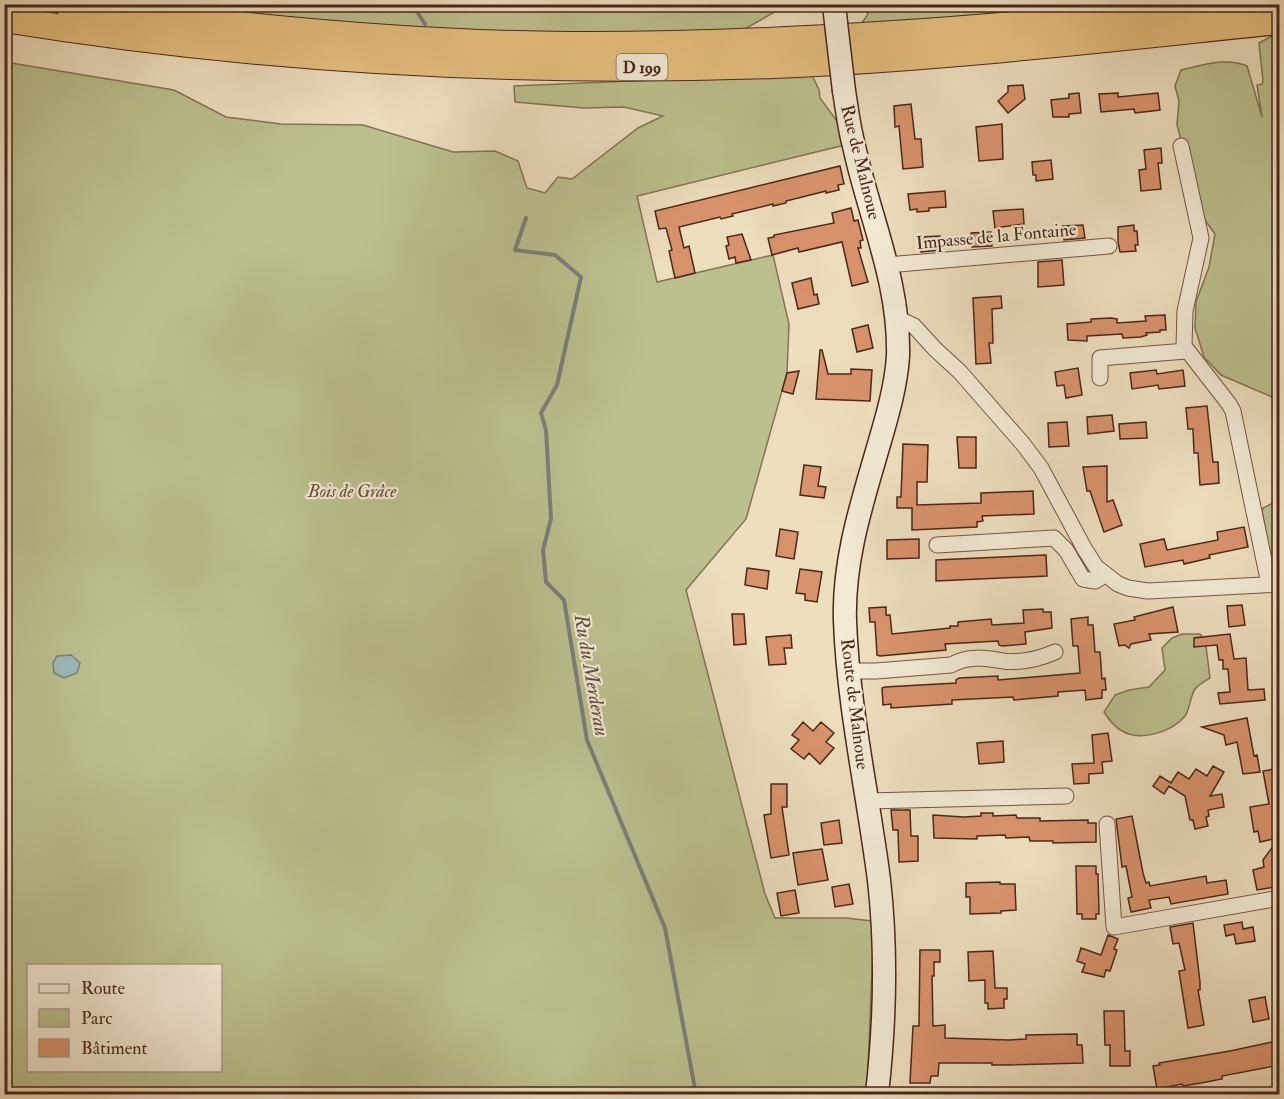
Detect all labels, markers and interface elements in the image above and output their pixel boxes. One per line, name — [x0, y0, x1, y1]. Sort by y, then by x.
road number: D 199 — [616, 54, 668, 80]
street label: Rue de Malnoue — [835, 102, 886, 222]
street label: Impasse de la Fontaine — [915, 218, 1078, 255]
park label: Bois de Grâce — [307, 480, 397, 503]
water label: Ru du Merderau — [568, 611, 615, 738]
street label: Route de Malnoue — [835, 637, 874, 771]
legend — [27, 964, 222, 1072]
text: Route — [81, 977, 125, 1000]
text: Parc — [81, 1007, 112, 1030]
text: Bâtiment — [81, 1037, 147, 1060]

